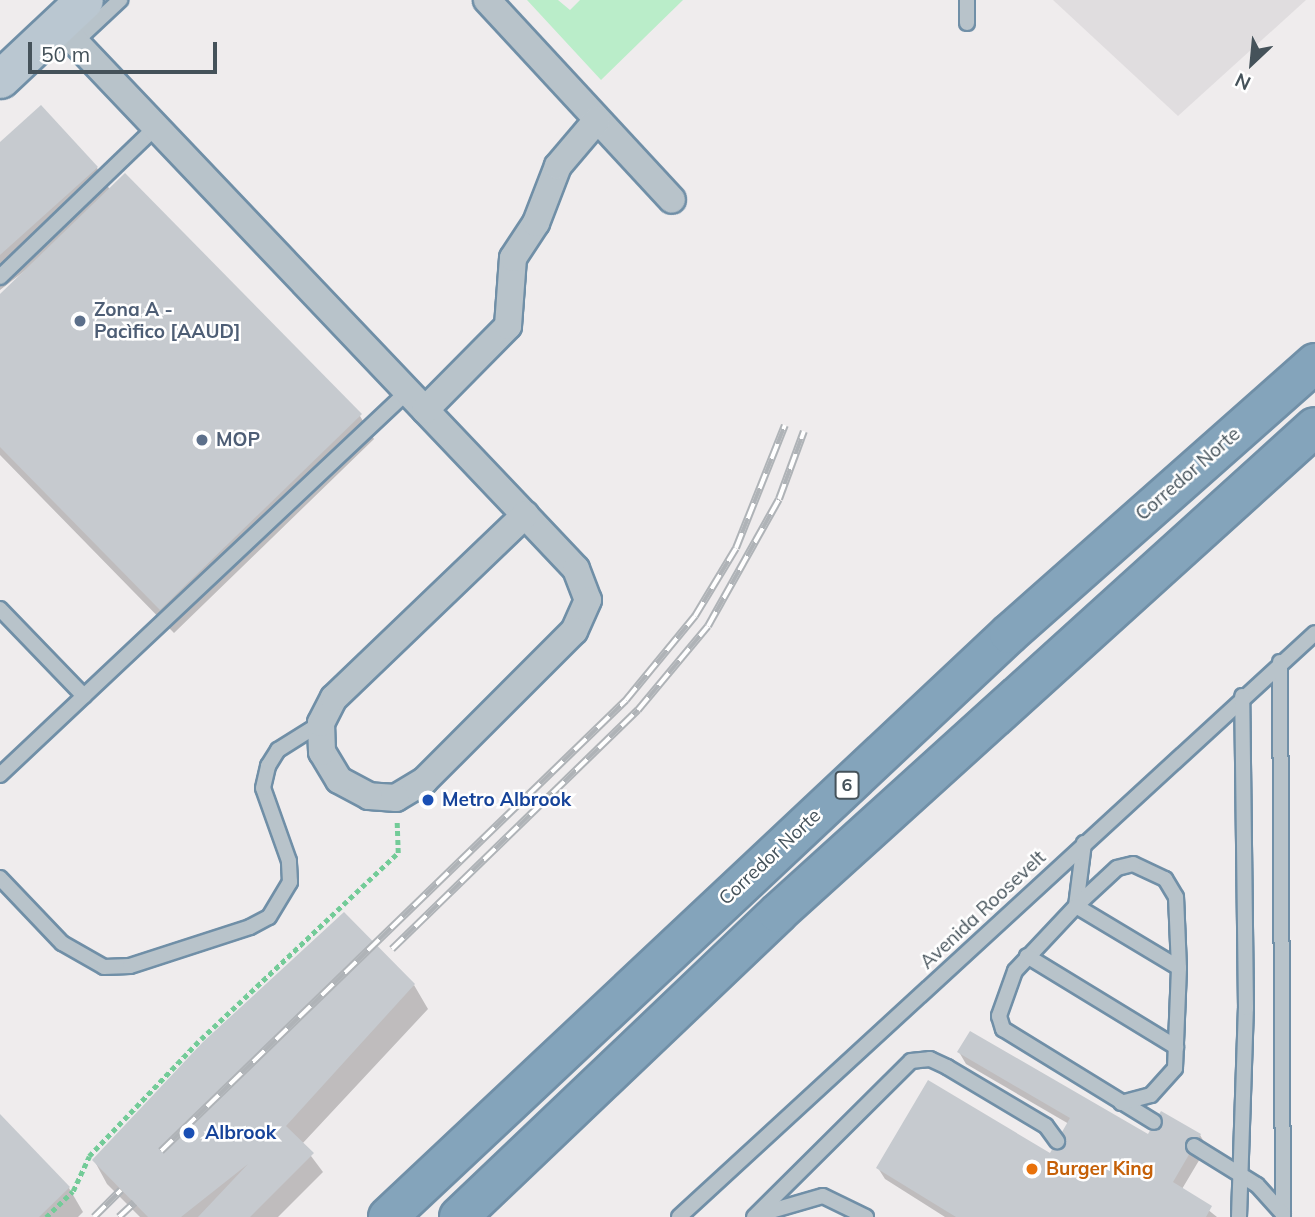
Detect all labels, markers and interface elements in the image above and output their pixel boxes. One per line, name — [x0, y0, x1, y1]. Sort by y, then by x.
scale bar — [32, 28, 220, 72]
north arrow — [1217, 28, 1287, 98]
text: 50 m — [41, 41, 90, 67]
text: N — [1231, 68, 1255, 96]
place label: Zona A - Pacìfico [AAUD] — [94, 299, 241, 343]
marker: Zona A - Pacìfico [AAUD] — [72, 313, 88, 329]
street label: Corredor Norte — [1131, 423, 1245, 525]
place label: MOP — [216, 429, 260, 451]
marker: MOP — [194, 432, 210, 448]
road number: 6 — [833, 770, 861, 800]
place label: Metro Albrook — [442, 789, 571, 811]
marker: Metro Albrook — [420, 792, 436, 808]
street label: Corredor Norte — [714, 804, 826, 910]
street label: Avenida Roosevelt — [916, 846, 1050, 974]
place label: Albrook — [205, 1122, 276, 1144]
marker: Albrook — [179, 1123, 199, 1143]
place label: Burger King — [1046, 1158, 1154, 1180]
marker: Burger King — [1024, 1161, 1040, 1177]

